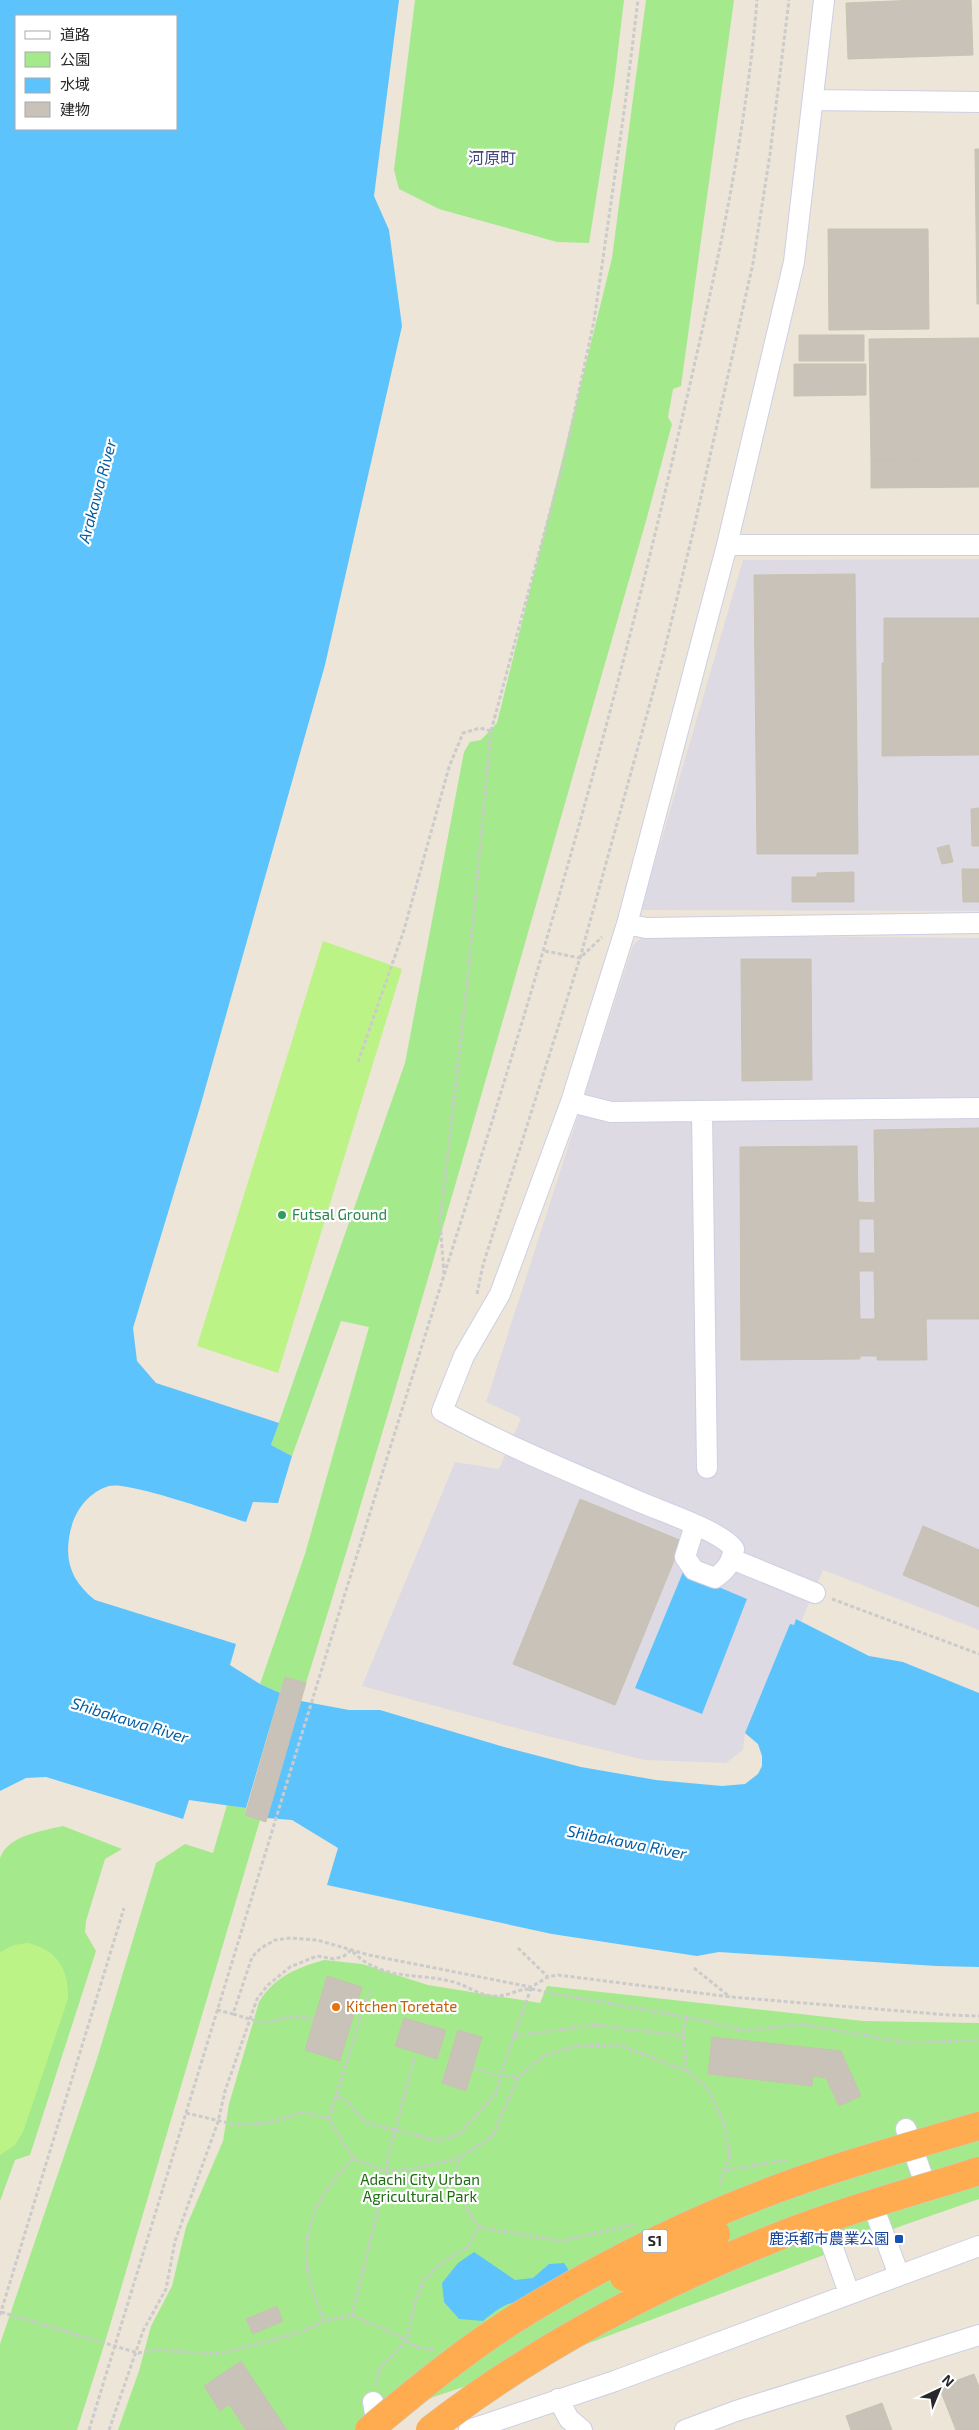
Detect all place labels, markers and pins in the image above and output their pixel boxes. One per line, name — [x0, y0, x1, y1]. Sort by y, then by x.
place label: Futsal Ground — [292, 1205, 387, 1223]
marker: Futsal Ground — [276, 1209, 288, 1221]
place label: Kitchen Toretate — [346, 1997, 457, 2015]
marker: Kitchen Toretate — [330, 2001, 342, 2013]
place label: 鹿浜都市農業公園 — [769, 2229, 889, 2247]
marker: 鹿浜都市農業公園 — [893, 2233, 905, 2245]

